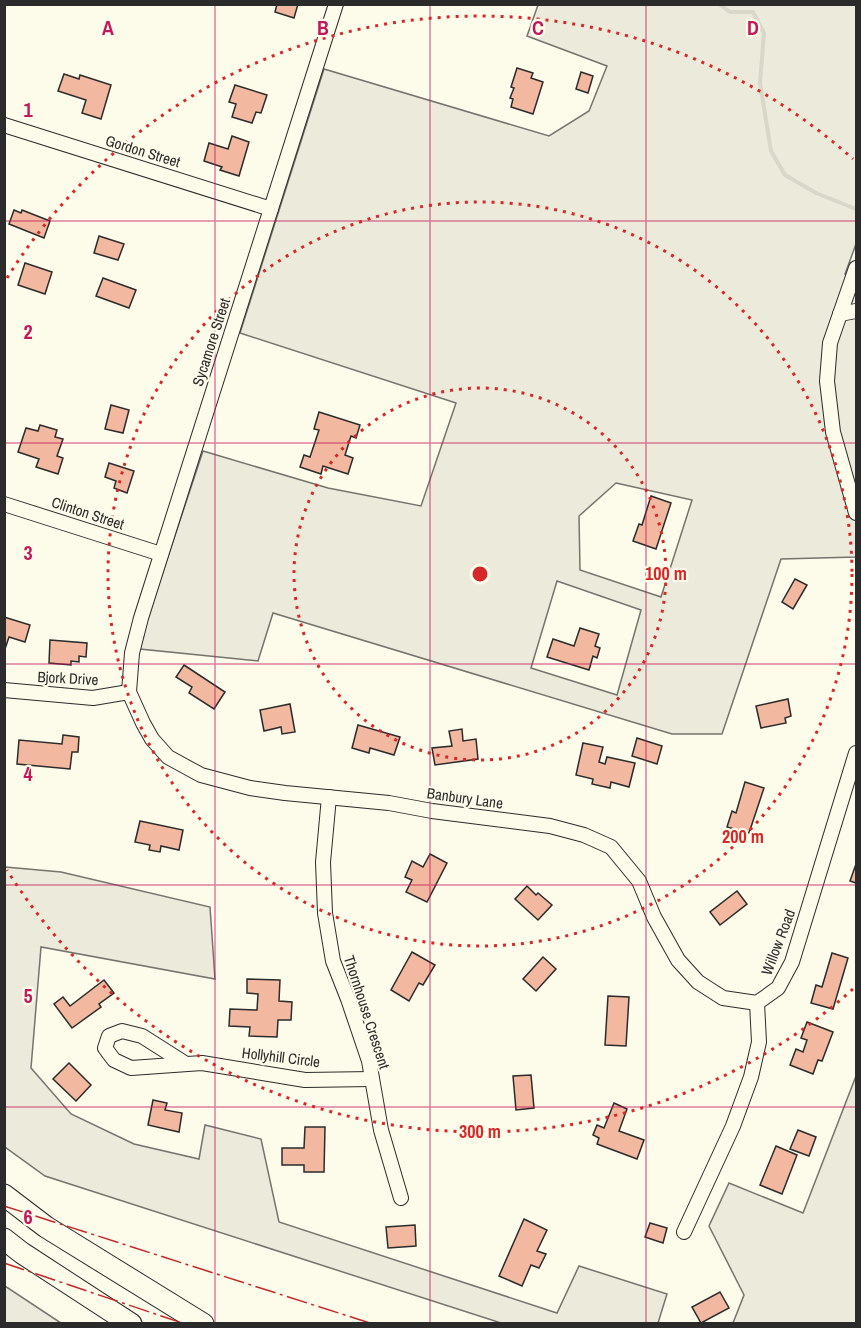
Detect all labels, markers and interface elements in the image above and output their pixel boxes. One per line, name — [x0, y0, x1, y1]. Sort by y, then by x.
text: A — [102, 14, 114, 41]
text: B — [317, 14, 329, 41]
text: C — [532, 14, 544, 41]
text: D — [747, 14, 759, 41]
text: 1 — [23, 96, 33, 123]
street label: Gordon Street — [103, 130, 184, 173]
street label: Sycamore Street — [187, 295, 235, 389]
text: 2 — [23, 318, 33, 345]
street label: Clinton Street — [49, 491, 128, 535]
text: 3 — [23, 539, 33, 566]
text: 100 m — [645, 561, 687, 586]
centre of rings — [470, 564, 490, 584]
street label: Bjork Drive — [37, 666, 99, 690]
text: 4 — [23, 760, 33, 787]
street label: Banbury Lane — [426, 782, 505, 814]
text: 200 m — [722, 824, 764, 849]
street label: Willow Road — [756, 906, 800, 978]
street label: Thornhouse Crescent — [339, 953, 395, 1072]
text: 5 — [23, 982, 33, 1009]
street label: Hollyhill Circle — [241, 1042, 321, 1072]
text: 300 m — [459, 1119, 501, 1144]
text: 6 — [23, 1203, 33, 1230]

